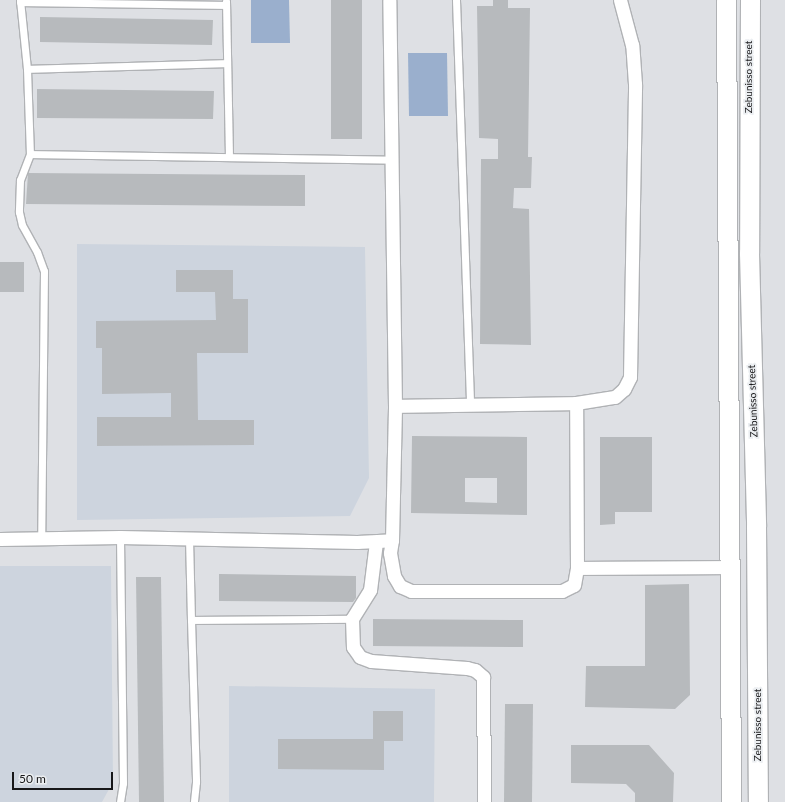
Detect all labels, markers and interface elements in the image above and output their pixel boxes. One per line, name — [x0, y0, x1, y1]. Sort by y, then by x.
street label: Zebunisso street — [743, 41, 755, 113]
street label: Zebunisso street — [746, 365, 760, 437]
street label: Zebunisso street — [752, 689, 764, 761]
scale bar — [14, 764, 115, 790]
text: 50 m — [19, 771, 46, 786]

